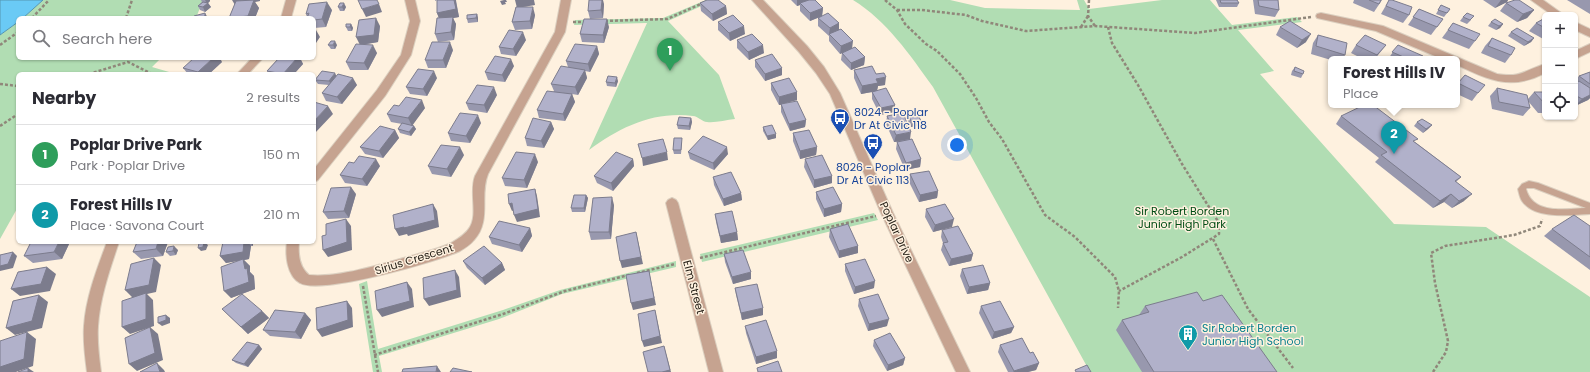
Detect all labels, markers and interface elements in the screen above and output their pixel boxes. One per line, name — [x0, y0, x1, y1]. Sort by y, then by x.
map controls — [1542, 12, 1578, 120]
button: + — [1542, 12, 1578, 48]
search box — [16, 16, 316, 60]
icon: search — [30, 27, 52, 49]
text: Search here — [62, 28, 152, 49]
pin: 1 — [657, 38, 683, 71]
button: − — [1542, 48, 1578, 84]
popup — [1328, 56, 1460, 108]
text: Forest Hills IV — [1343, 62, 1445, 83]
text: Place — [1343, 84, 1378, 103]
button: locate — [1542, 84, 1578, 120]
text: Nearby — [32, 86, 96, 110]
text: 2 results — [246, 88, 300, 107]
place label: 8024 - Poplar Dr At Civic 118 — [854, 104, 928, 133]
bus stop icon: 8024 - Poplar Dr At Civic 118 — [829, 107, 851, 135]
pin: 2 — [1381, 121, 1407, 154]
bus stop icon: 8026 - Poplar Dr At Civic 113 — [862, 132, 884, 160]
text: Poplar Drive Park — [70, 134, 202, 155]
your location — [947, 135, 967, 155]
text: 1 — [43, 145, 47, 164]
text: 150 m — [263, 145, 300, 164]
text: Park · Poplar Drive — [70, 156, 185, 175]
place label: 8026 - Poplar Dr At Civic 113 — [836, 159, 910, 188]
text: Forest Hills IV — [70, 194, 172, 215]
street label: Poplar Drive — [876, 199, 918, 265]
park label: Sir Robert Borden Junior High Park — [1135, 203, 1229, 232]
text: 2 — [41, 205, 49, 224]
text: 210 m — [263, 205, 300, 224]
text: Place · Savona Court — [70, 216, 204, 235]
street label: Sirius Crescent — [373, 239, 455, 279]
street label: Elm Street — [679, 258, 709, 316]
place label: Sir Robert Borden Junior High School — [1202, 320, 1303, 349]
building icon: Sir Robert Borden Junior High School — [1177, 323, 1199, 351]

